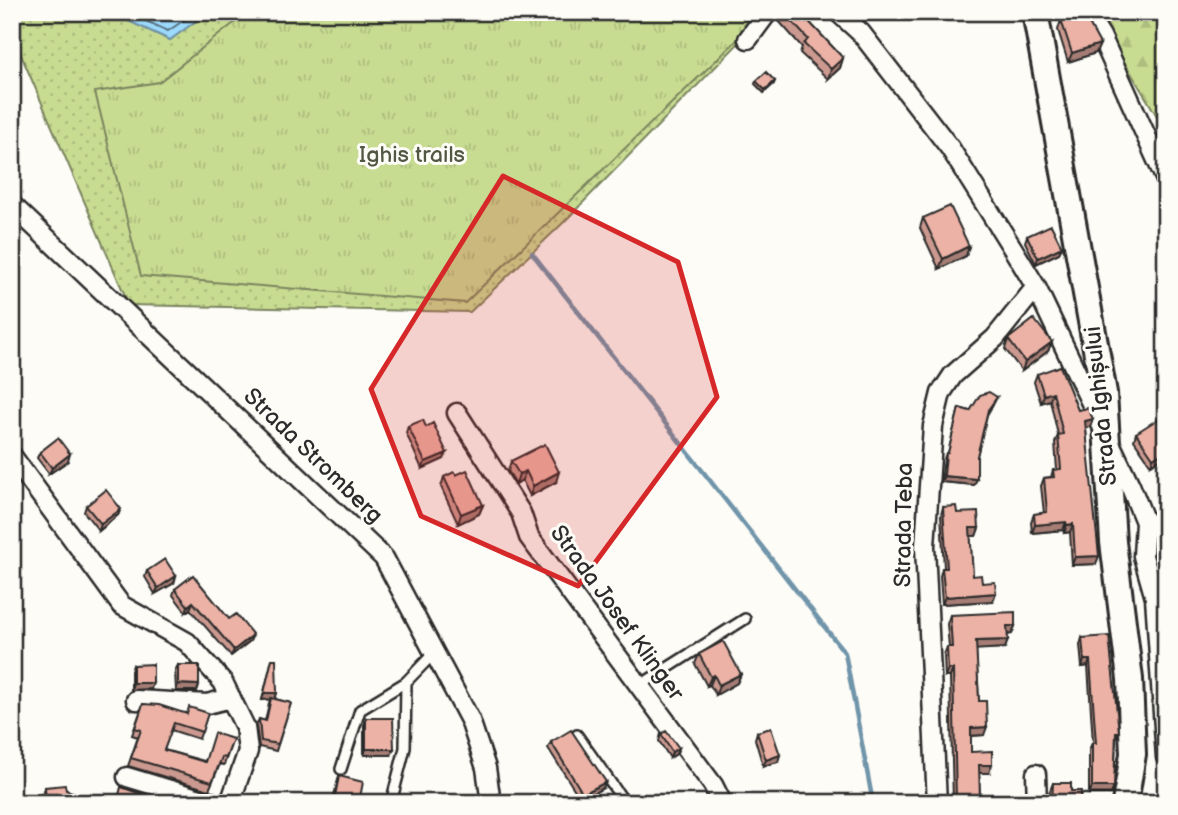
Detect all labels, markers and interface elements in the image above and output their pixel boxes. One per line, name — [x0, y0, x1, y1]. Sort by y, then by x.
park label: Ighis trails — [359, 141, 465, 169]
street label: Strada Ighișului — [1079, 325, 1123, 487]
street label: Strada Stromberg — [238, 383, 388, 529]
street label: Strada Teba — [889, 462, 919, 588]
street label: Strada Josef Klinger — [544, 520, 690, 707]

